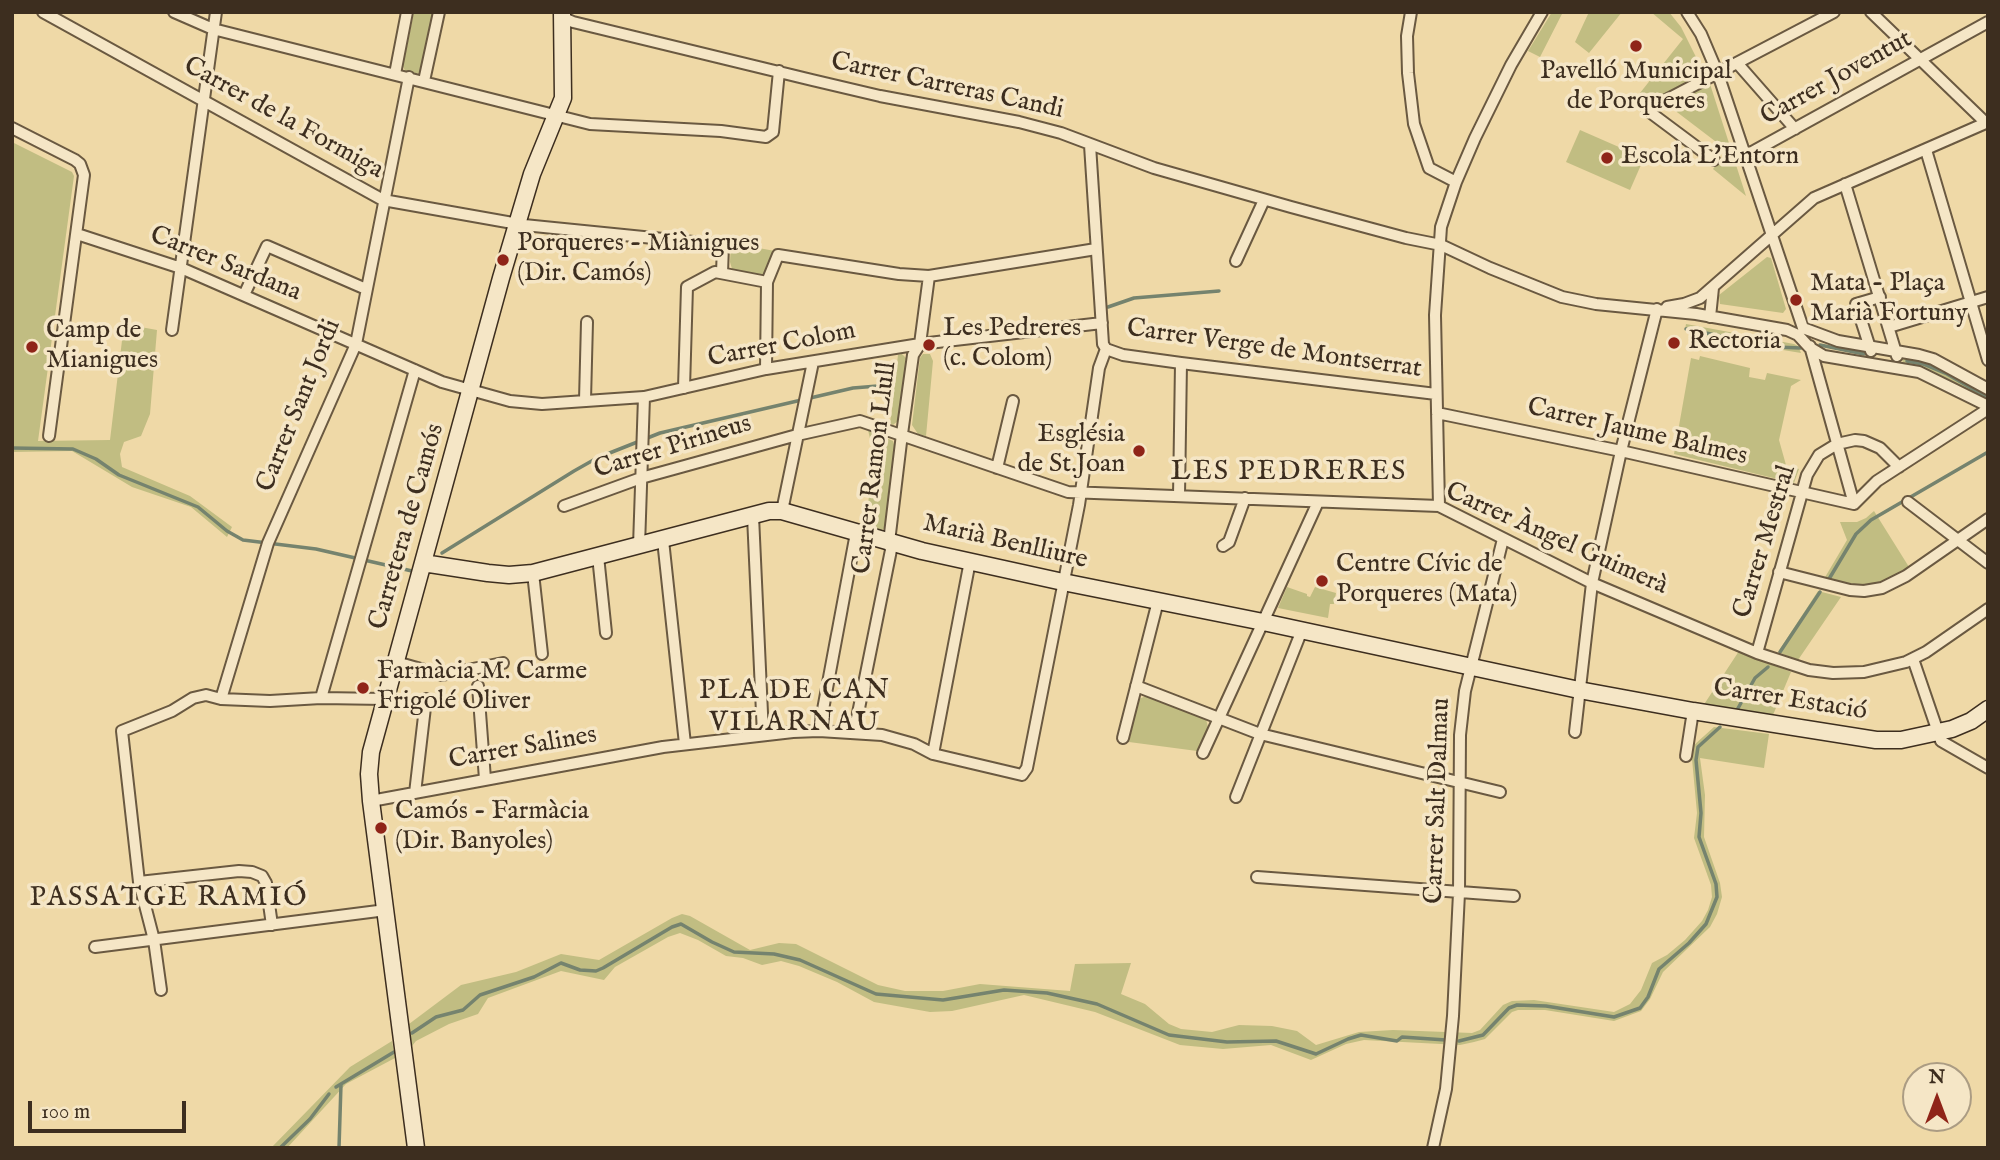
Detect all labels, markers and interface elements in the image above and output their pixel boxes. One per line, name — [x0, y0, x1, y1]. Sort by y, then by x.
street label: Carrer Joventut — [1756, 25, 1918, 133]
marker: Pavelló Municipal de Porqueres — [1628, 38, 1644, 54]
street label: Carrer Carreras Candi — [828, 47, 1066, 127]
street label: Carrer de la Formiga — [178, 51, 388, 187]
place label: Pavelló Municipal de Porqueres — [1540, 57, 1732, 119]
place label: Escola L'Entorn — [1621, 142, 1799, 174]
marker: Escola L'Entorn — [1599, 150, 1615, 166]
street label: Carrer Sardana — [145, 220, 305, 310]
place label: Porqueres - Miànigues (Dir. Camós) — [517, 229, 759, 290]
marker: Porqueres - Miànigues (Dir. Camós) — [495, 252, 511, 268]
place label: Mata - Plaça Marià Fortuny — [1810, 269, 1968, 330]
marker: Mata - Plaça Marià Fortuny — [1788, 292, 1804, 308]
place label: Les Pedreres (c. Colom) — [943, 314, 1081, 376]
street label: Carrer Verge de Montserrat — [1125, 314, 1423, 386]
street label: Carrer Sant Jordi — [251, 315, 349, 497]
place label: Camp de Mianigues — [46, 316, 158, 378]
street label: Carrer Colom — [706, 316, 858, 376]
place label: Rectoria — [1688, 327, 1781, 359]
marker: Rectoria — [1666, 335, 1682, 351]
marker: Les Pedreres (c. Colom) — [921, 337, 937, 353]
marker: Camp de Mianigues — [24, 339, 40, 355]
street label: Carrer Ramon Llull — [848, 360, 904, 576]
street label: Carrer Jaume Balmes — [1524, 392, 1750, 474]
street label: Carrer Pirineus — [591, 409, 755, 487]
place label: Església de St.Joan — [1017, 420, 1125, 481]
street label: Carretera de Camós — [364, 421, 452, 633]
marker: Església de St.Joan — [1131, 443, 1147, 459]
district label: LES PEDRERES — [1172, 456, 1406, 490]
street label: Carrer Mestral — [1728, 462, 1804, 622]
street label: Carrer Àngel Guimerà — [1440, 477, 1672, 603]
street label: Marià Benlliure — [920, 509, 1090, 577]
place label: Centre Cívic de Porqueres (Mata) — [1336, 550, 1518, 612]
marker: Centre Cívic de Porqueres (Mata) — [1314, 573, 1330, 589]
place label: Farmàcia M. Carme Frigolé Oliver — [377, 657, 587, 718]
street label: Carrer Estació — [1711, 673, 1869, 729]
district label: PLA DE CAN VILARNAU — [700, 675, 890, 741]
marker: Farmàcia M. Carme Frigolé Oliver — [355, 680, 371, 696]
street label: Carrer Salt Dalmau — [1420, 697, 1458, 905]
street label: Carrer Salines — [447, 721, 599, 777]
place label: Camós - Farmàcia (Dir. Banyoles) — [395, 797, 589, 858]
marker: Camós - Farmàcia (Dir. Banyoles) — [373, 820, 389, 836]
district label: PASSATGE RAMIÓ — [31, 882, 307, 916]
north arrow — [1902, 1062, 1972, 1132]
text: N — [1929, 1066, 1945, 1090]
scale bar — [32, 1086, 189, 1130]
text: 100 m — [41, 1099, 90, 1126]

